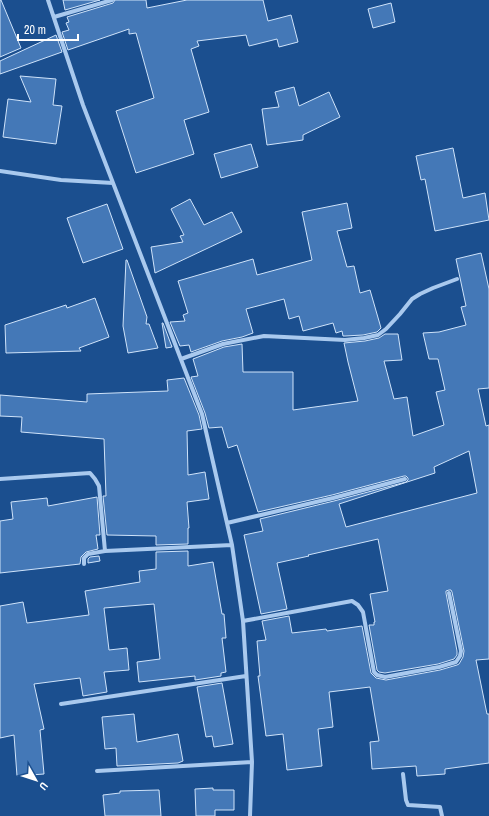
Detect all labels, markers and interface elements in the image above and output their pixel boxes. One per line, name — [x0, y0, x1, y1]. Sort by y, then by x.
scale bar — [18, 16, 78, 42]
text: 20 m — [24, 22, 46, 38]
north arrow — [16, 760, 56, 800]
text: U — [36, 779, 51, 793]

